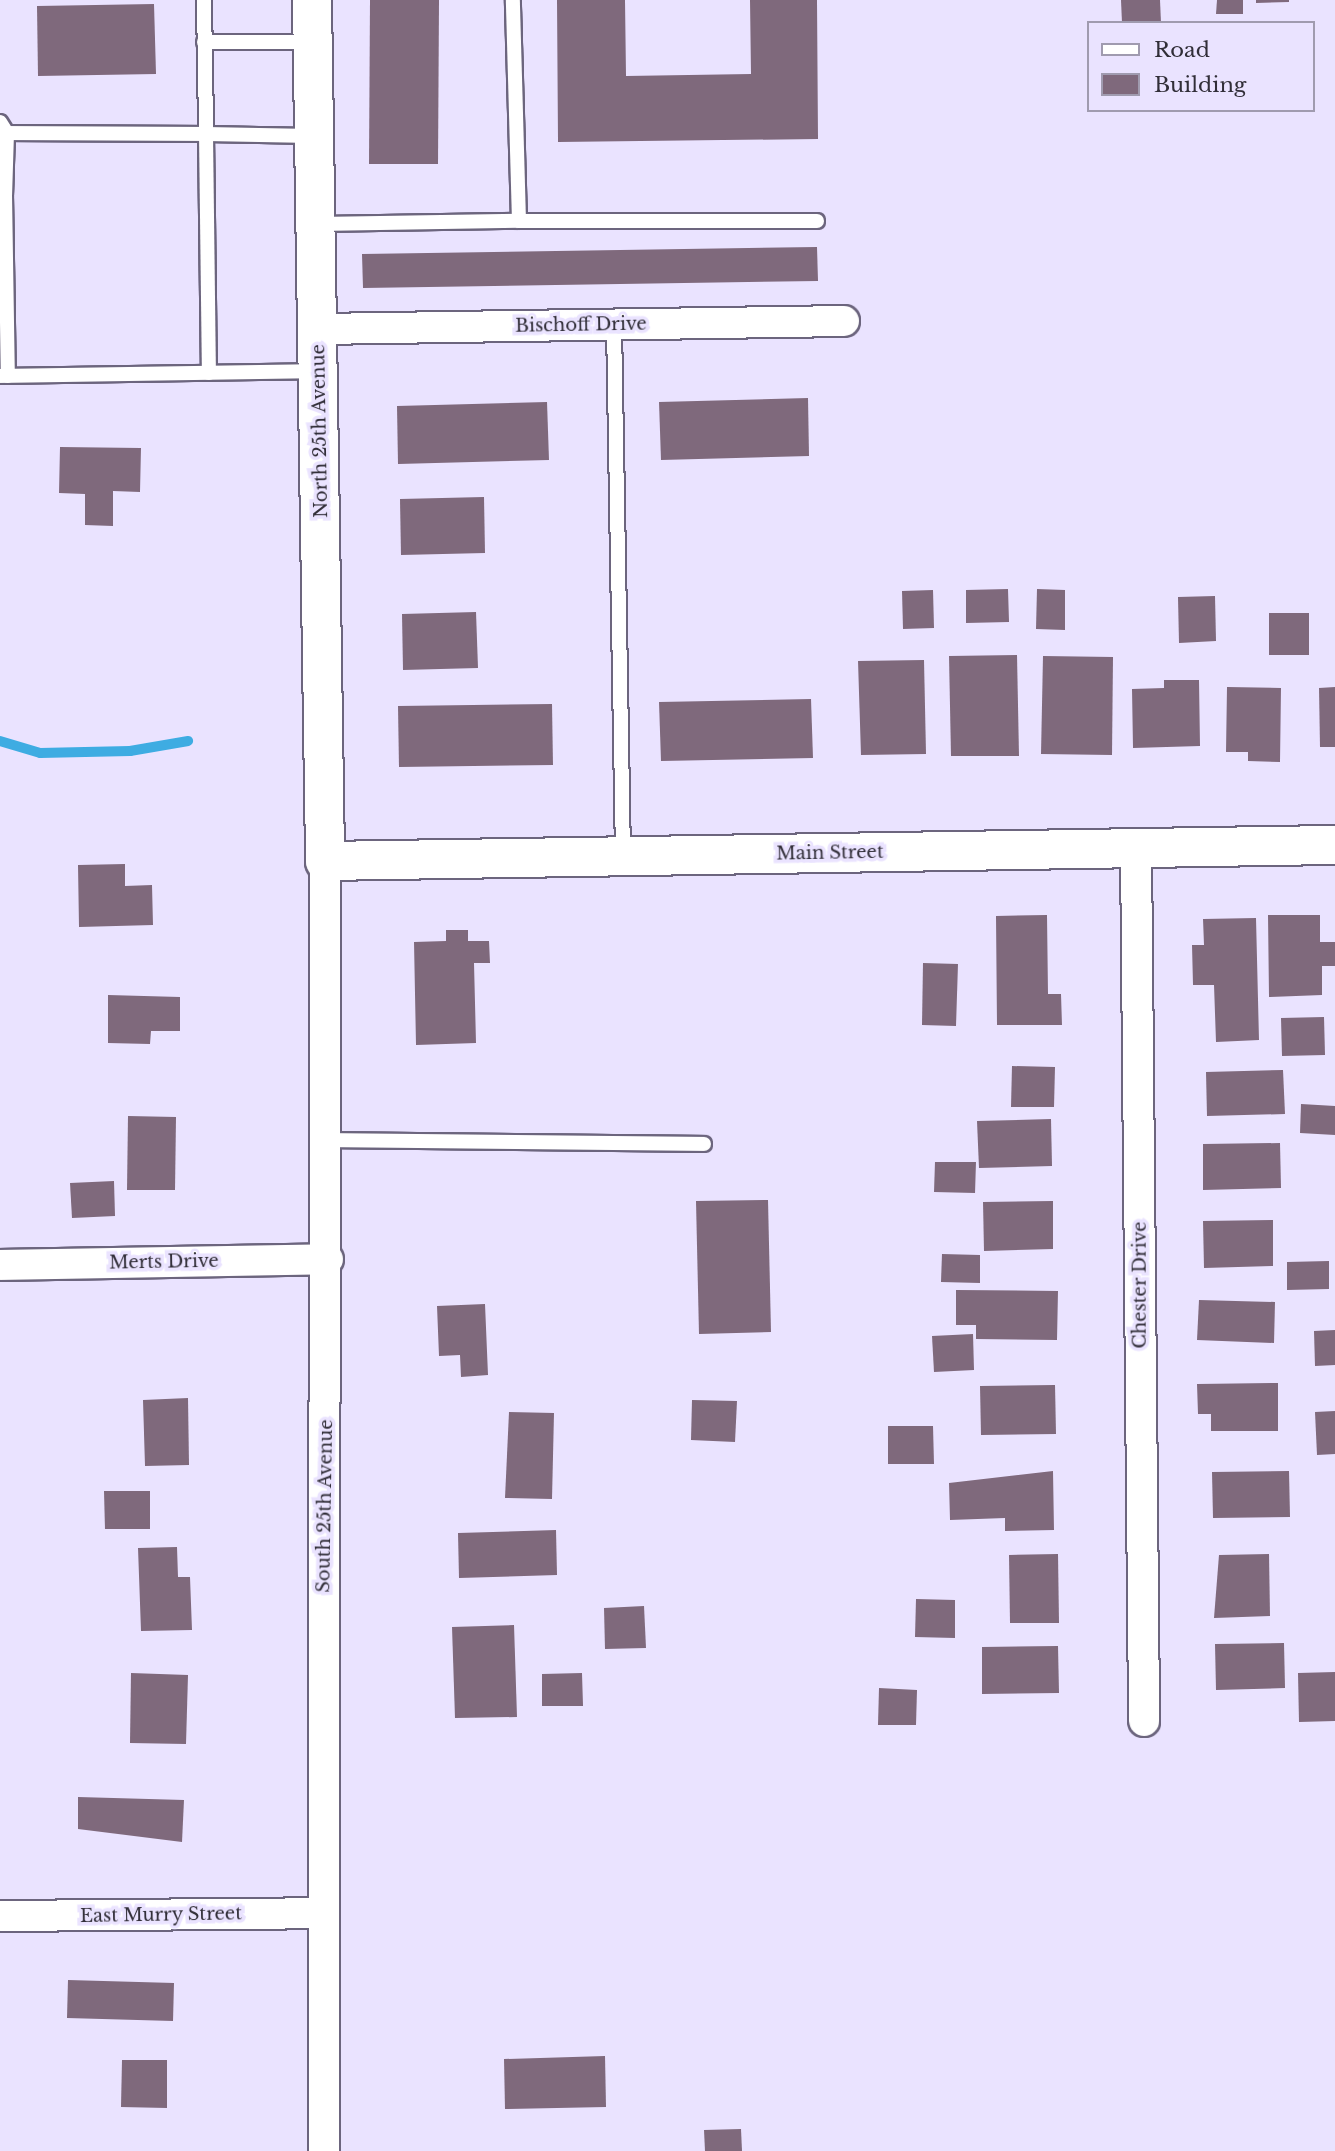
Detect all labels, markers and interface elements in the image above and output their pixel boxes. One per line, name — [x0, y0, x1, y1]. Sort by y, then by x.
legend — [1086, 21, 1314, 112]
text: Road — [1154, 37, 1210, 63]
text: Building — [1154, 72, 1246, 98]
street label: Bischoff Drive — [515, 313, 647, 337]
street label: North 25th Avenue — [308, 344, 332, 518]
street label: Main Street — [776, 841, 884, 865]
street label: Chester Drive — [1129, 1221, 1151, 1349]
street label: Merts Drive — [109, 1250, 219, 1274]
street label: South 25th Avenue — [313, 1419, 337, 1593]
street label: East Murry Street — [80, 1903, 242, 1927]

